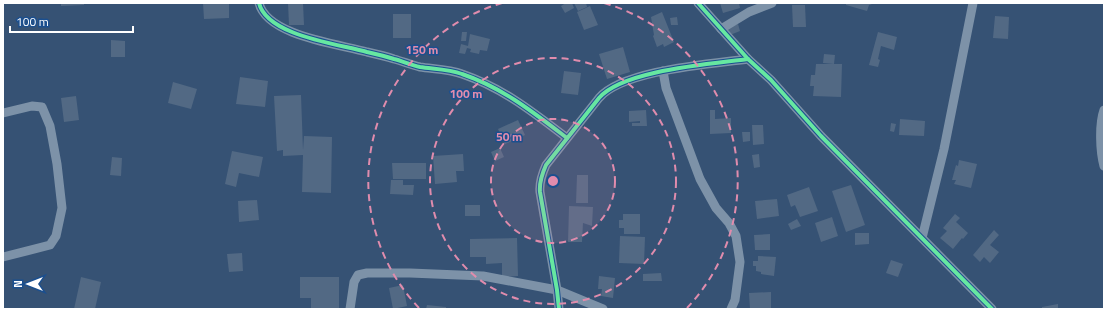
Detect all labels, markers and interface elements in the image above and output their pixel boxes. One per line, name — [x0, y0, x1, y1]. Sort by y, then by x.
scale bar — [10, 8, 133, 34]
text: 100 m — [16, 12, 49, 31]
text: 150 m — [406, 40, 438, 59]
text: 100 m — [450, 84, 482, 103]
text: 50 m — [496, 127, 522, 146]
centre of rings — [546, 174, 560, 188]
north arrow — [8, 264, 48, 304]
text: N — [10, 280, 26, 288]

